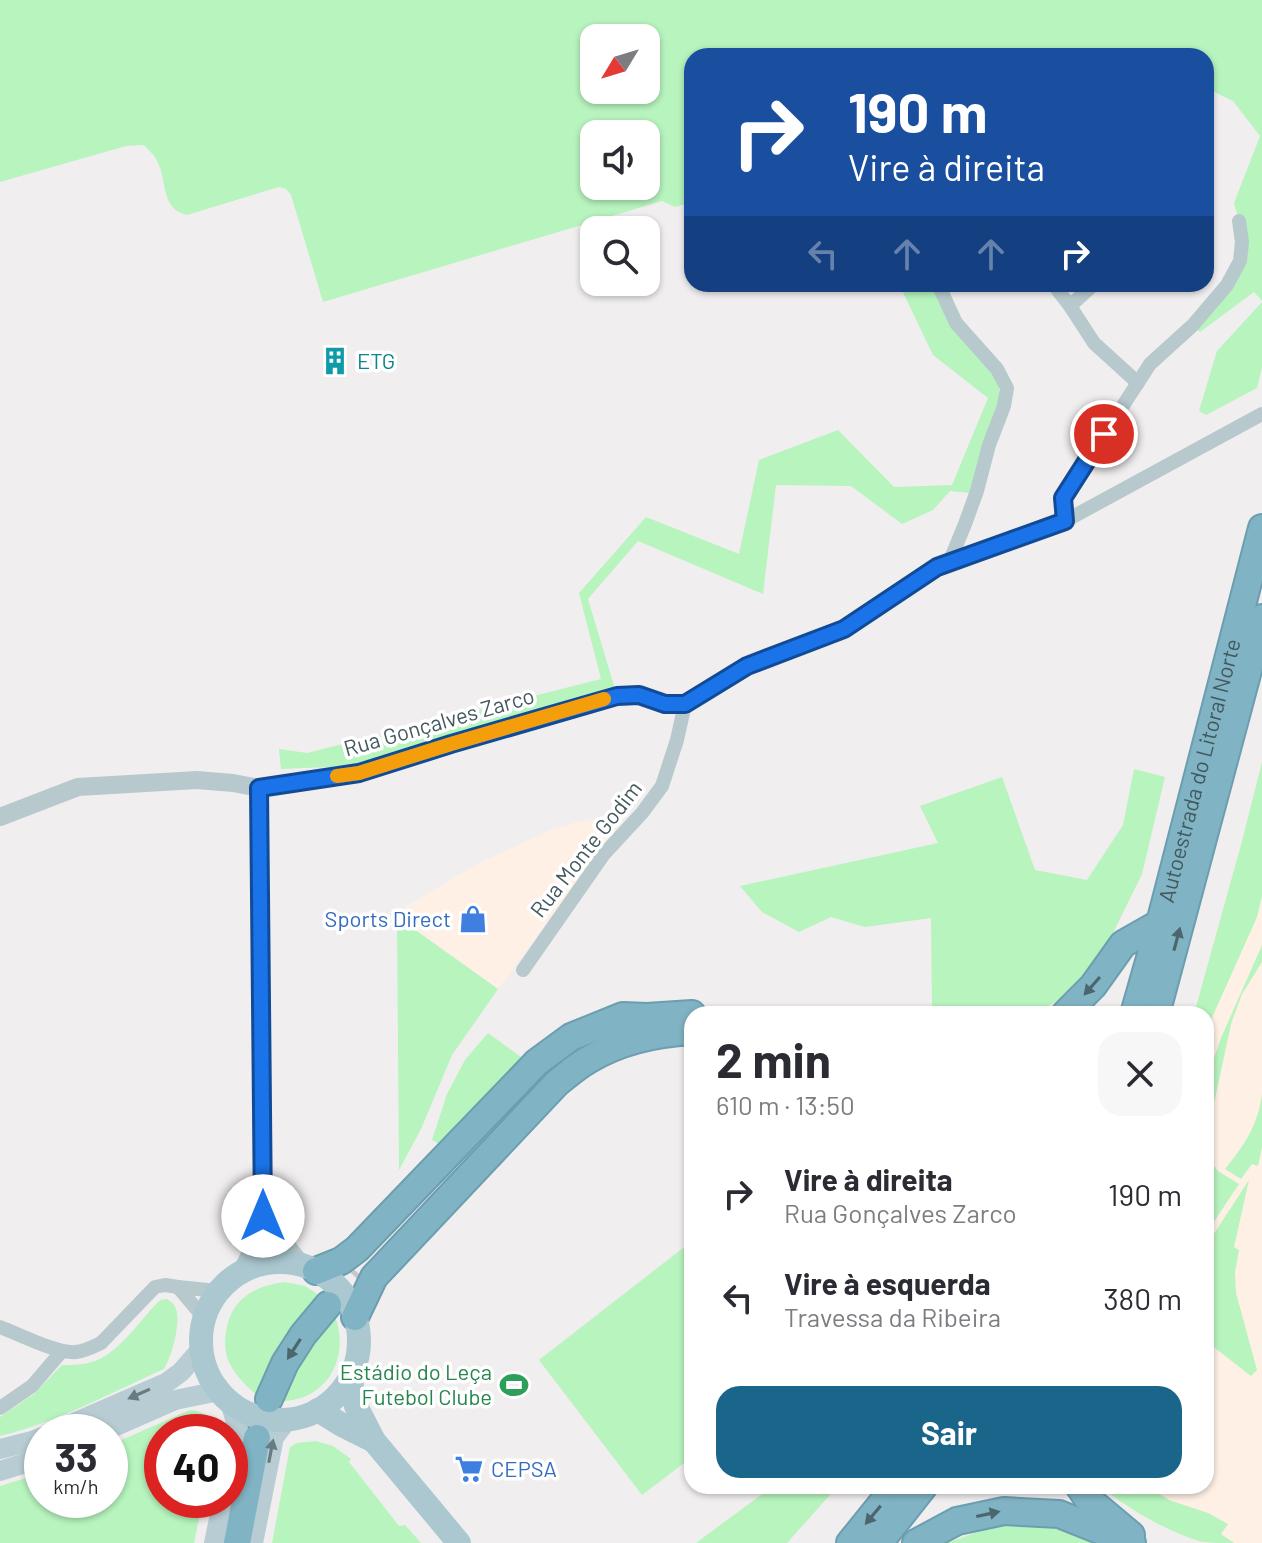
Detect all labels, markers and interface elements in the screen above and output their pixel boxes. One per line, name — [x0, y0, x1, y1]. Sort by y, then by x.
north arrow — [580, 24, 660, 104]
map controls — [580, 24, 660, 296]
text: 190 m — [848, 77, 987, 144]
icon: right — [716, 80, 820, 184]
button: sound — [580, 120, 660, 200]
text: Vire à direita — [848, 145, 1045, 188]
button: search — [580, 216, 660, 296]
icon: left — [801, 232, 845, 276]
icon: ahead — [885, 232, 929, 276]
icon: ahead — [969, 232, 1013, 276]
icon: right — [1053, 232, 1097, 276]
building icon: ETG — [320, 346, 350, 376]
place label: ETG — [357, 347, 395, 373]
pin — [1070, 400, 1138, 468]
icon: arrive — [1082, 412, 1126, 456]
street label: Autoestrada do Litoral Norte — [1152, 636, 1245, 905]
street label: Rua Gonçalves Zarco — [340, 681, 537, 761]
street label: Rua Monte Godim — [524, 775, 646, 922]
shop icon: Sports Direct — [458, 904, 488, 934]
place label: Sports Direct — [325, 905, 451, 931]
one-way arrow — [1171, 926, 1183, 951]
one-way arrow — [1084, 976, 1101, 996]
text: 2 min — [716, 1030, 831, 1088]
button: close — [1098, 1032, 1182, 1116]
text: 610 m · 13:50 — [716, 1089, 855, 1120]
text: Vire à direita — [784, 1161, 953, 1197]
icon: right — [716, 1172, 760, 1216]
position arrow — [221, 1174, 305, 1258]
text: 190 m — [1108, 1176, 1182, 1212]
text: Rua Gonçalves Zarco — [784, 1197, 1017, 1228]
text: Vire à esquerda — [784, 1265, 991, 1301]
icon: left — [716, 1276, 760, 1320]
text: 380 m — [1103, 1280, 1182, 1316]
text: Travessa da Ribeira — [784, 1301, 1001, 1332]
one-way arrow — [287, 1338, 301, 1360]
place label: Estádio do Leça Futebol Clube — [340, 1358, 492, 1409]
sports icon: Estádio do Leça Futebol Clube — [499, 1370, 529, 1400]
button: Sair — [716, 1386, 1182, 1478]
one-way arrow — [128, 1388, 151, 1401]
speed limit sign: 40 — [144, 1414, 248, 1518]
text: 33 — [54, 1432, 98, 1480]
one-way arrow — [266, 1439, 278, 1464]
supermarket icon: CEPSA — [454, 1454, 484, 1484]
place label: CEPSA — [491, 1455, 557, 1481]
text: km/h — [53, 1474, 99, 1498]
one-way arrow — [865, 1504, 882, 1525]
one-way arrow — [976, 1507, 1001, 1520]

